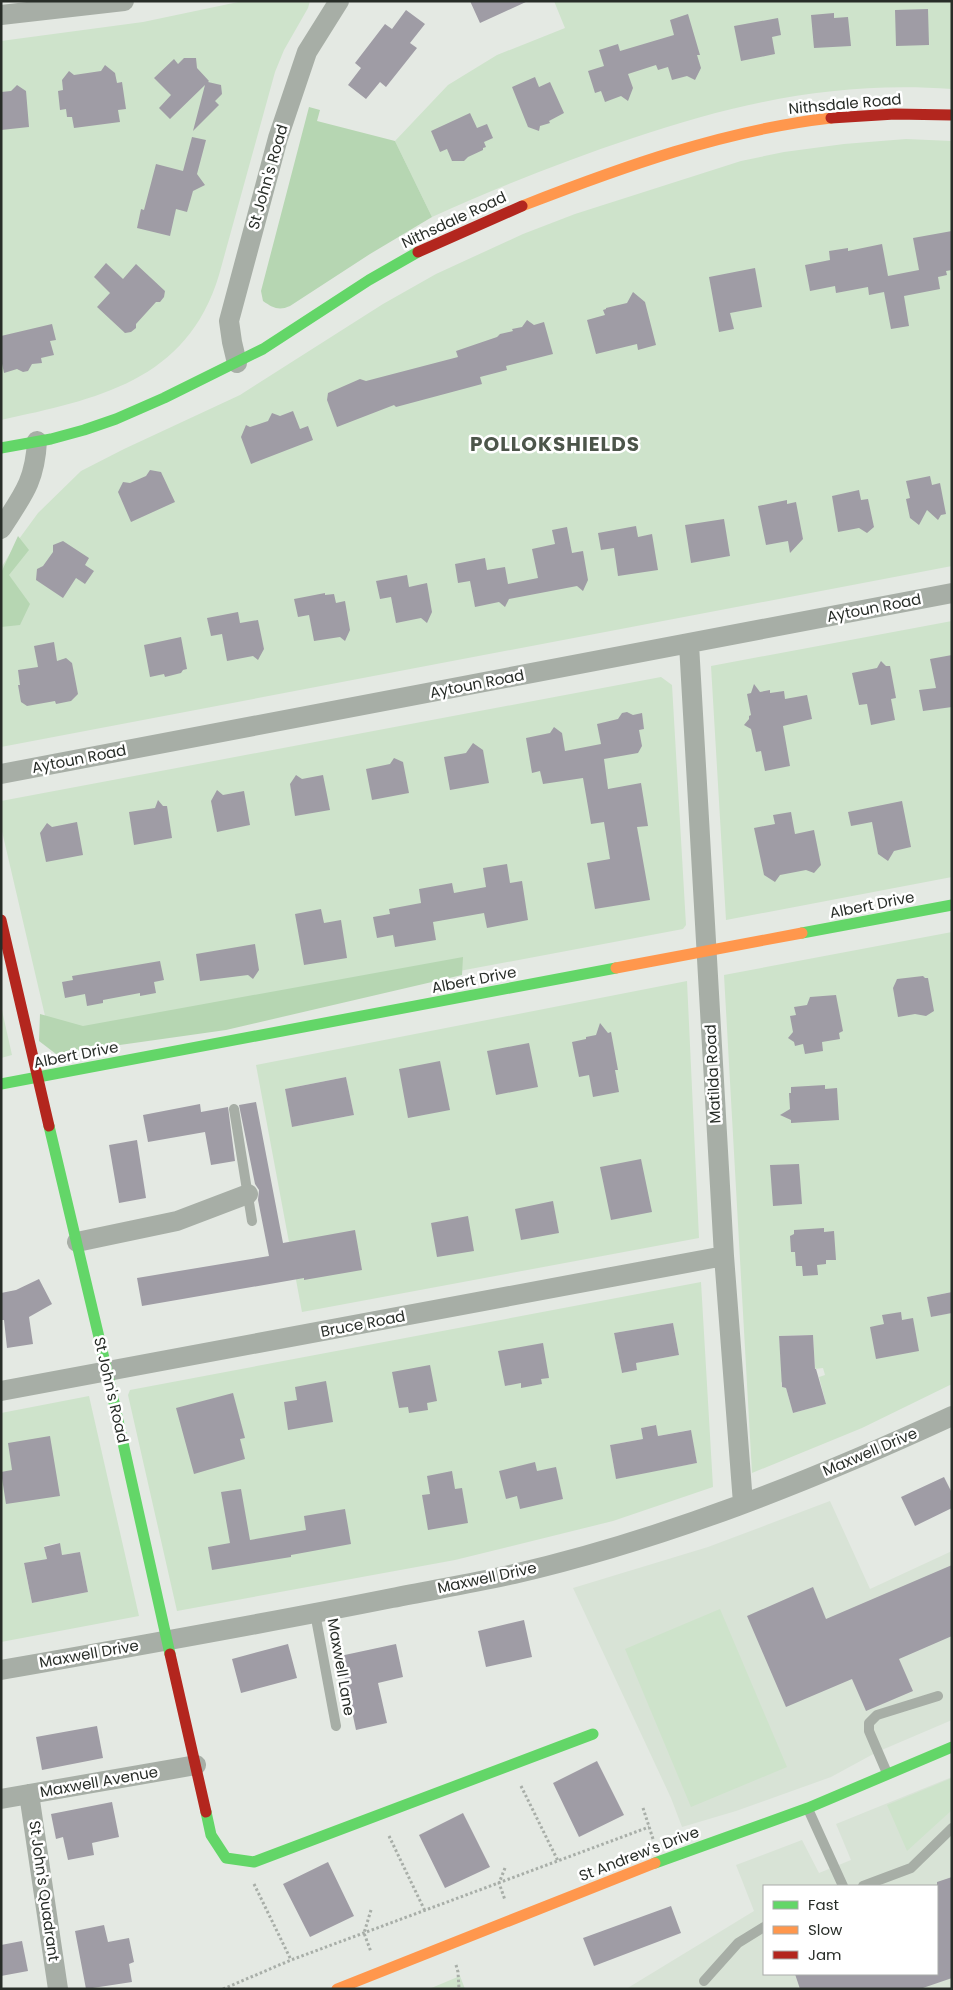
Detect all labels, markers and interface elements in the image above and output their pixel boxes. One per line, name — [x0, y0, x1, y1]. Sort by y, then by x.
street label: Nithsdale Road — [788, 88, 902, 119]
street label: St John's Road — [243, 122, 293, 232]
street label: Nithsdale Road — [398, 186, 510, 253]
district label: POLLOKSHIELDS — [470, 430, 640, 458]
street label: Aytoun Road — [825, 588, 923, 627]
street label: Aytoun Road — [428, 664, 526, 703]
street label: Aytoun Road — [30, 739, 128, 778]
street label: Albert Drive — [828, 886, 916, 923]
street label: Albert Drive — [430, 961, 518, 998]
street label: Matilda Road — [699, 1024, 726, 1124]
street label: Albert Drive — [32, 1036, 120, 1073]
street label: Bruce Road — [319, 1305, 407, 1342]
street label: St John's Road — [89, 1335, 134, 1445]
street label: Maxwell Drive — [819, 1422, 920, 1481]
street label: Maxwell Drive — [435, 1557, 538, 1598]
street label: Maxwell Lane — [323, 1616, 360, 1717]
street label: Maxwell Drive — [37, 1634, 140, 1673]
street label: Maxwell Avenue — [38, 1761, 160, 1802]
street label: St John's Quadrant — [24, 1819, 65, 1963]
street label: St Andrew's Drive — [576, 1821, 702, 1886]
legend — [763, 1885, 938, 1975]
text: Fast — [808, 1894, 839, 1915]
text: Slow — [808, 1919, 843, 1940]
text: Jam — [808, 1944, 842, 1965]

